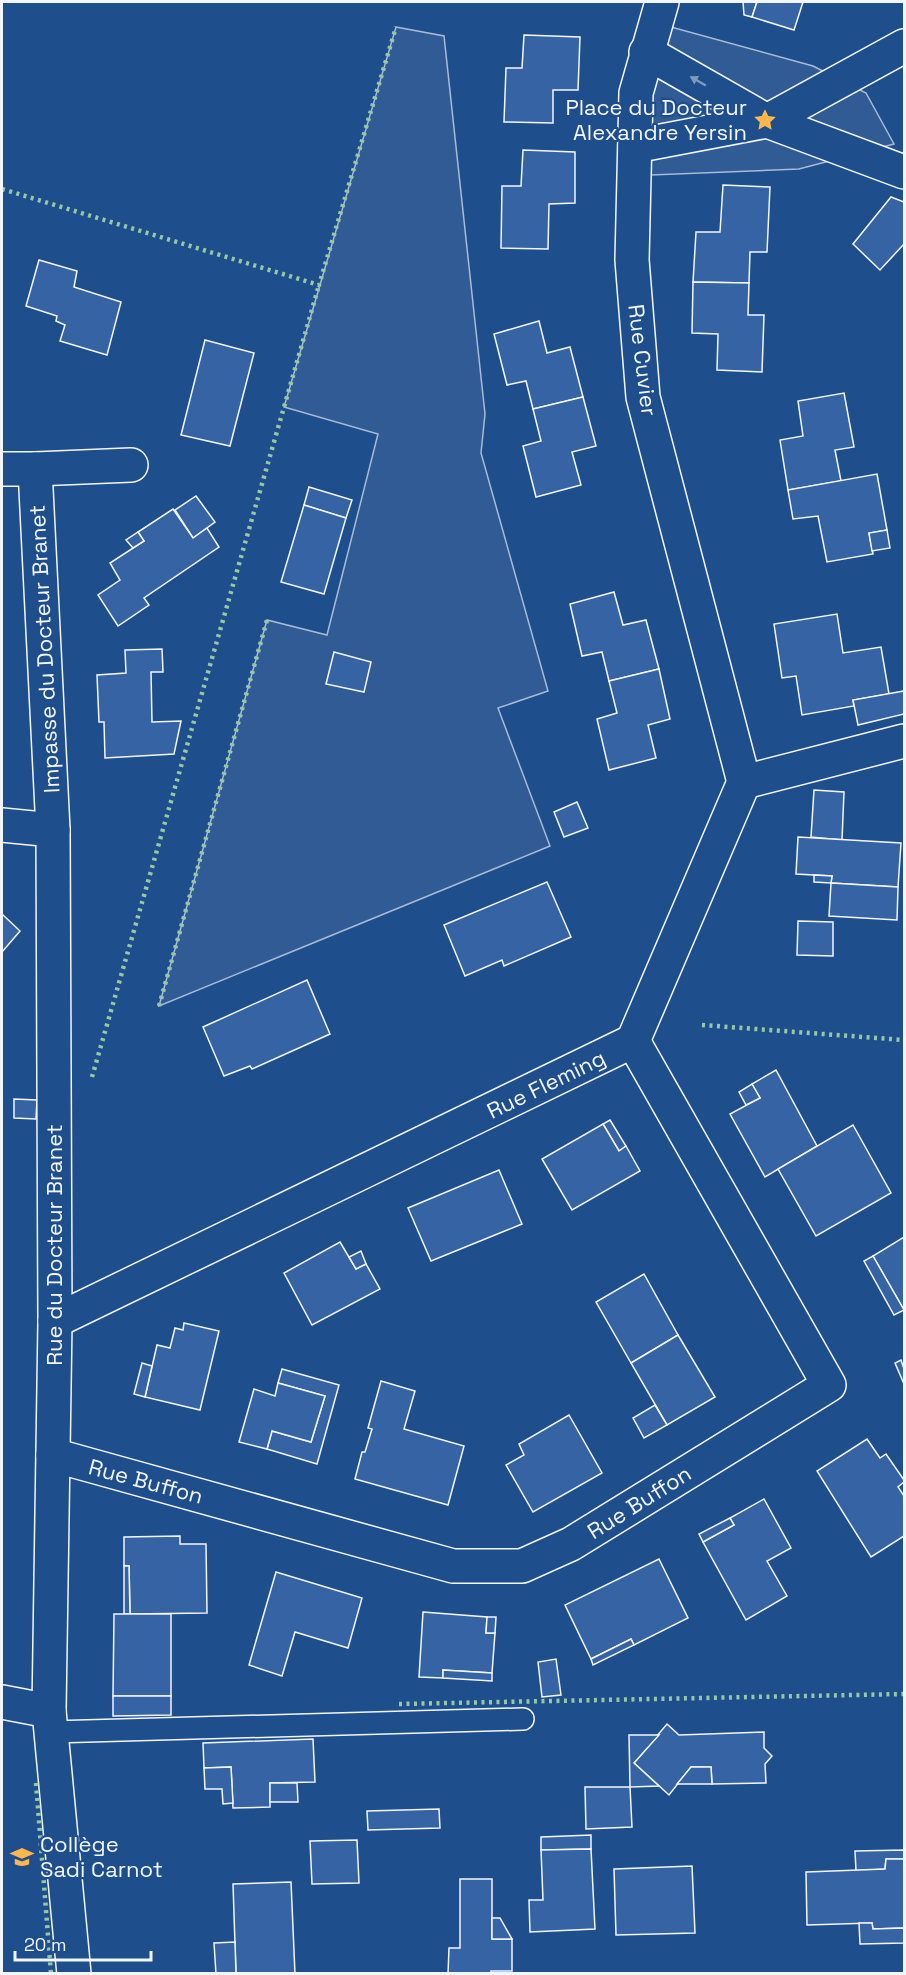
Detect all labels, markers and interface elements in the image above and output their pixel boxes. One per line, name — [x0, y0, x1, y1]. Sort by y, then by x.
one-way arrow — [689, 76, 706, 86]
place label: Place du Docteur Alexandre Yersin — [566, 93, 747, 146]
place icon: Place du Docteur Alexandre Yersin — [752, 107, 778, 133]
street label: Rue Cuvier — [622, 303, 664, 417]
street label: Impasse du Docteur Branet — [22, 504, 66, 794]
street label: Rue Fleming — [482, 1043, 610, 1125]
street label: Rue du Docteur Branet — [40, 1124, 68, 1366]
street label: Rue Buffon — [86, 1452, 206, 1510]
street label: Rue Buffon — [582, 1459, 696, 1545]
place label: Collège Sadi Carnot — [40, 1830, 163, 1883]
school or university icon: Collège Sadi Carnot — [9, 1844, 35, 1870]
scale bar — [15, 1924, 152, 1962]
text: 20 m — [24, 1933, 67, 1956]

